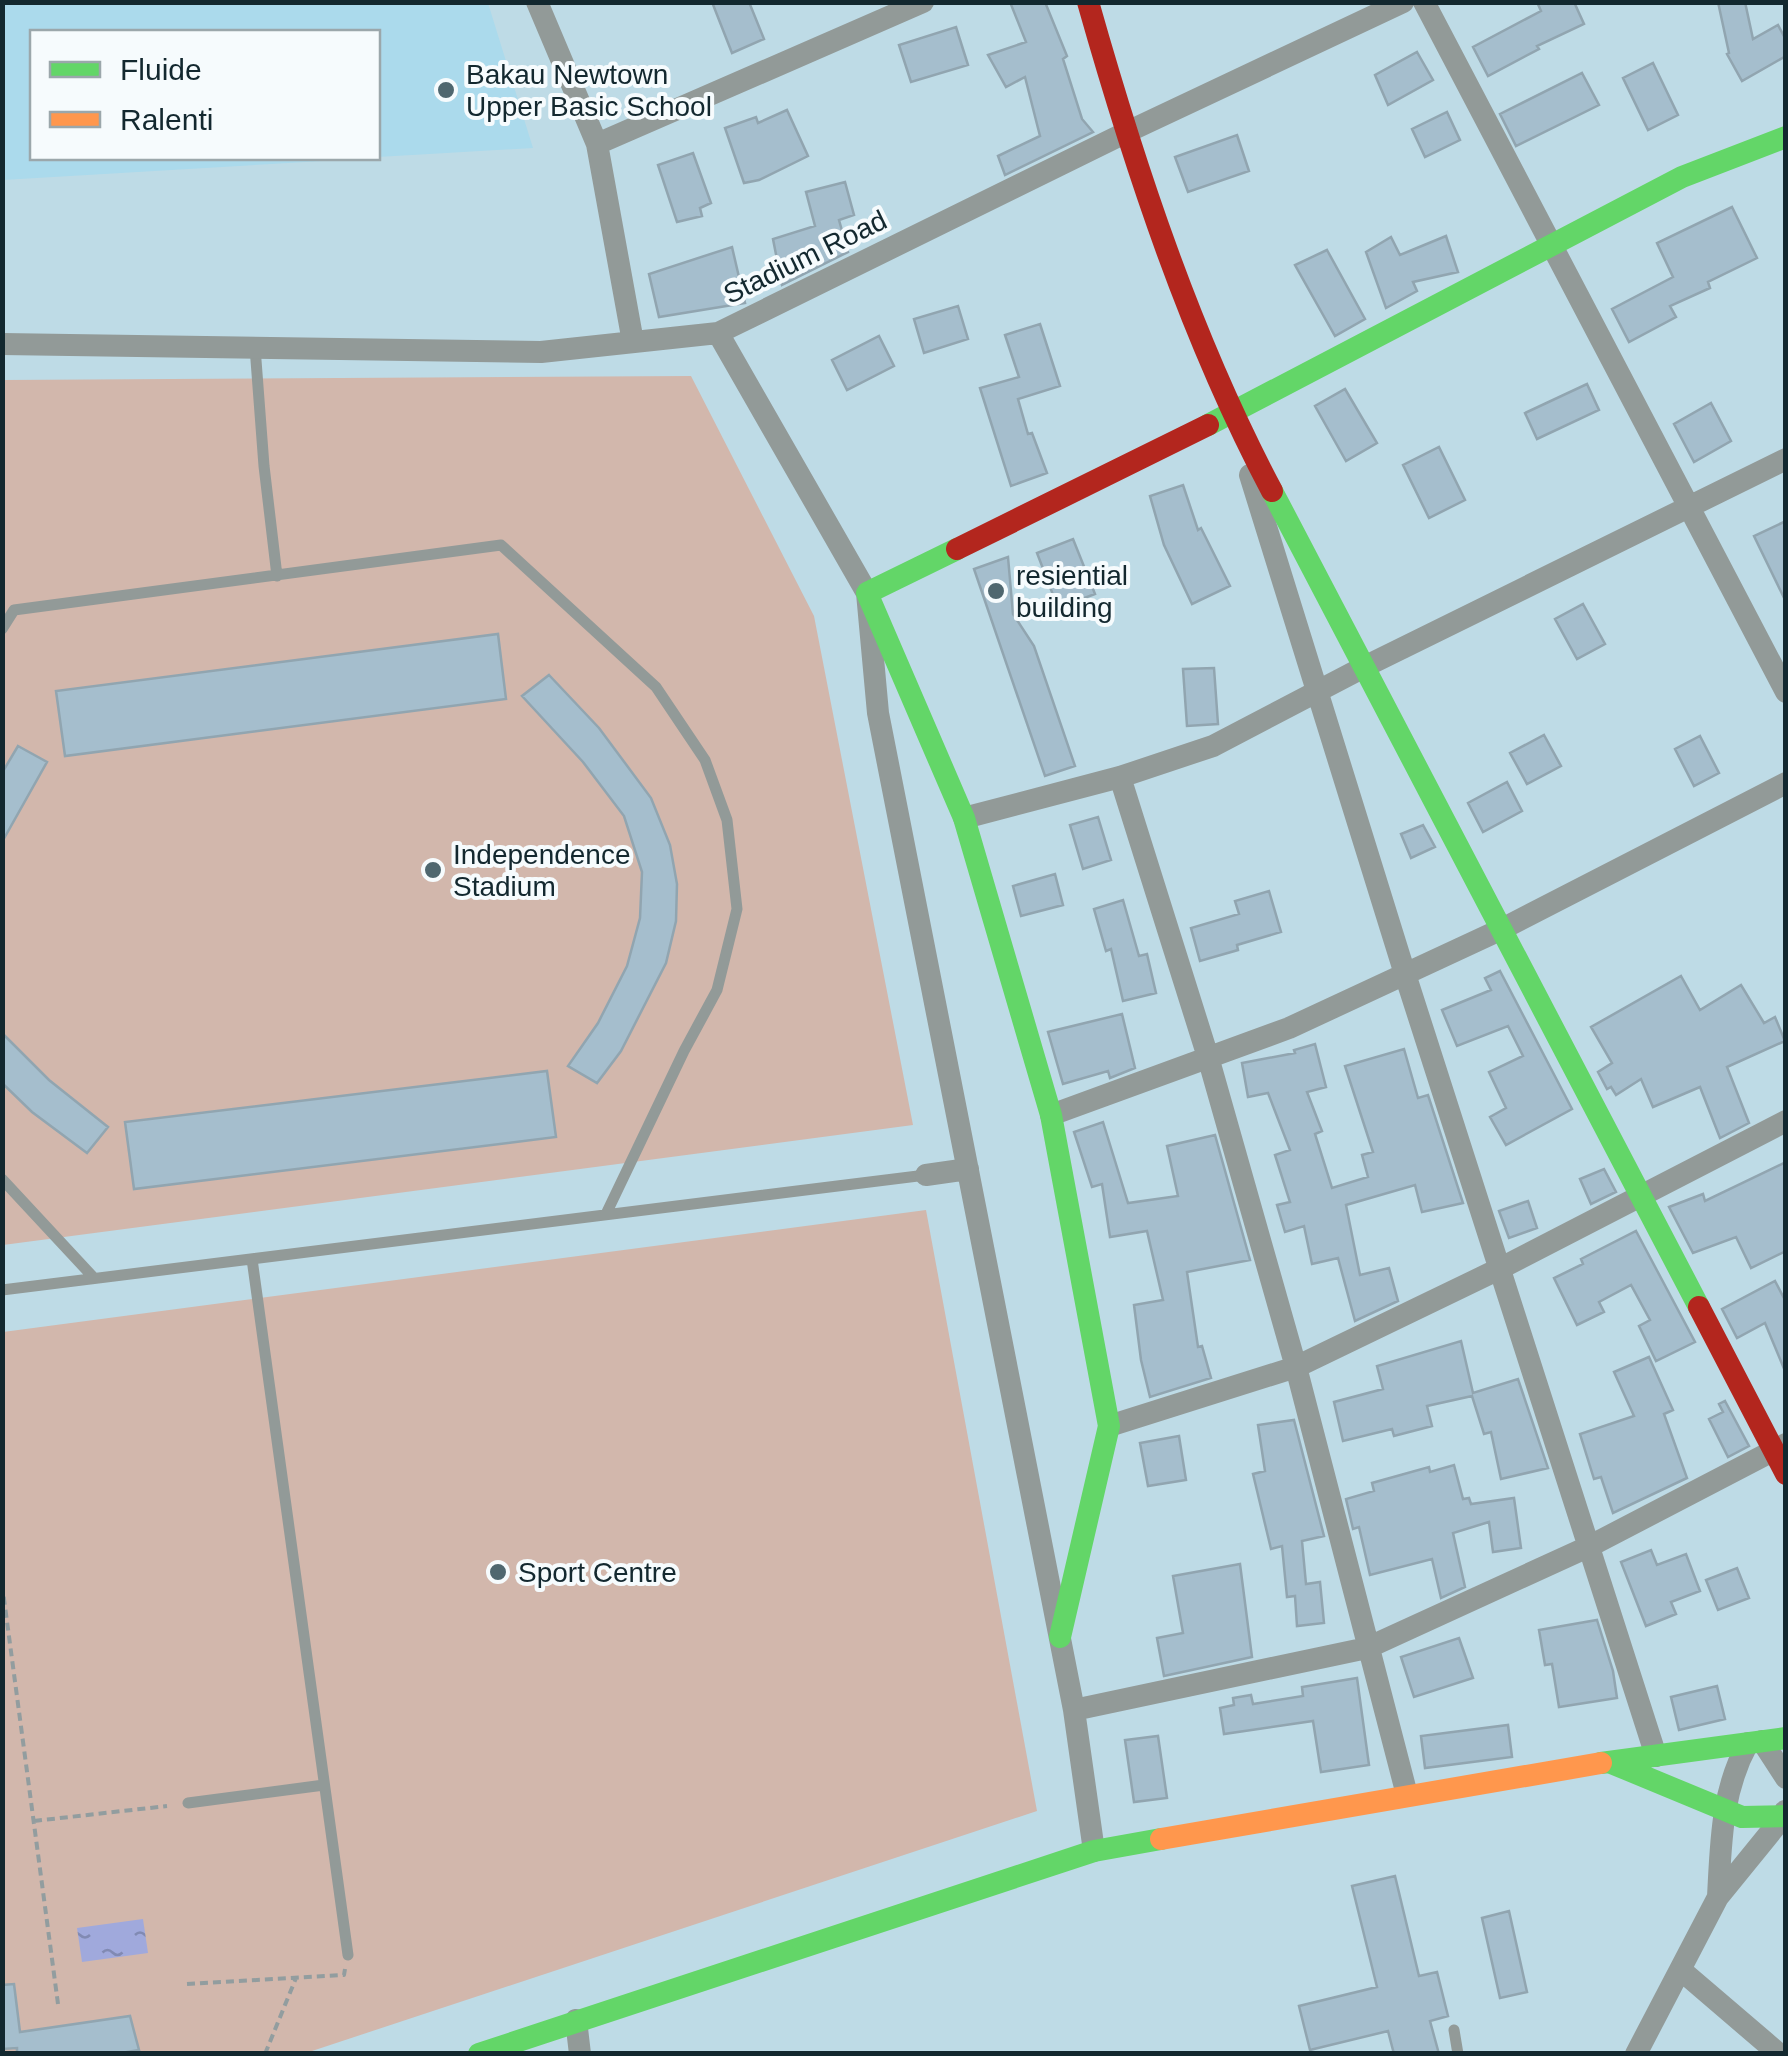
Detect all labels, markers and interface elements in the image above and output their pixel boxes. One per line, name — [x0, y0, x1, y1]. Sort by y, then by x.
legend — [30, 30, 380, 160]
text: Fluide — [120, 53, 202, 86]
place label: Bakau Newtown Upper Basic School — [466, 59, 712, 122]
marker: Bakau Newtown Upper Basic School — [435, 79, 457, 101]
text: Ralenti — [120, 103, 213, 136]
street label: Stadium Road — [718, 204, 892, 310]
place label: resiential building — [1016, 560, 1128, 623]
marker: resiential building — [985, 580, 1007, 602]
place label: Independence Stadium — [453, 839, 631, 902]
marker: Independence Stadium — [422, 859, 444, 881]
place label: Sport Centre — [518, 1557, 677, 1588]
marker: Sport Centre — [487, 1561, 509, 1583]

